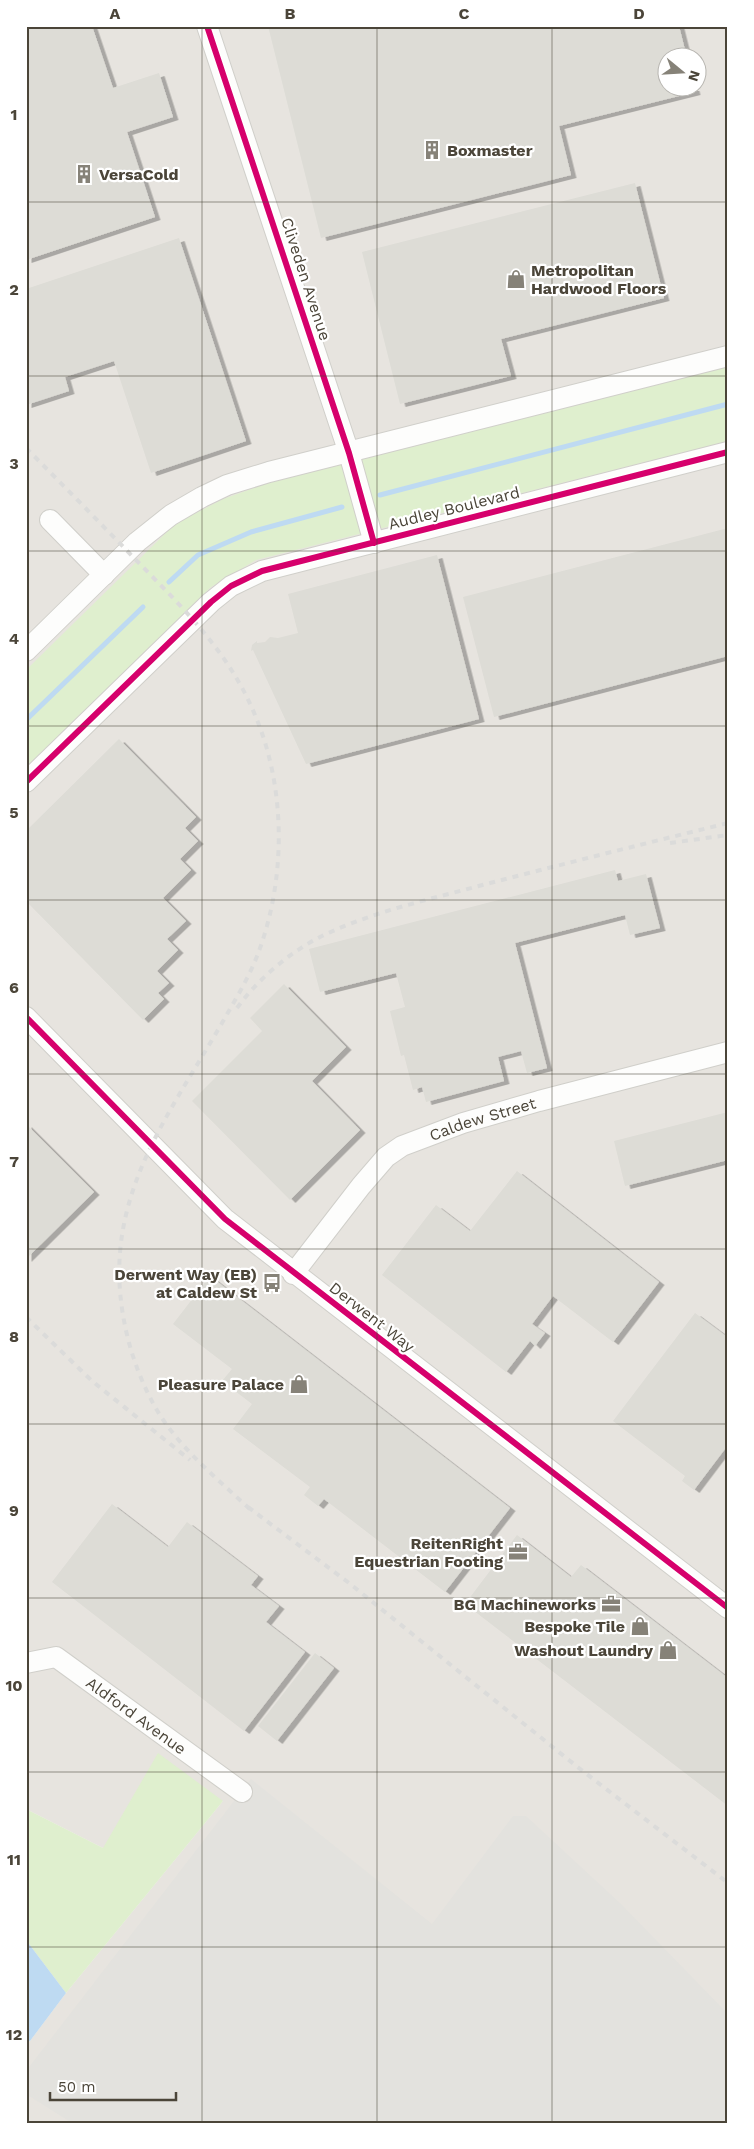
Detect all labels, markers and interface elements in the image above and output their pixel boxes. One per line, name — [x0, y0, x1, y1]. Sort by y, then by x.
text: A — [110, 4, 121, 23]
text: B — [285, 4, 296, 23]
text: C — [459, 4, 470, 23]
text: D — [633, 4, 645, 23]
north arrow — [656, 48, 706, 98]
text: N — [685, 69, 704, 83]
text: 1 — [11, 105, 17, 124]
building icon: Boxmaster — [421, 139, 443, 161]
place label: Boxmaster — [447, 141, 533, 160]
building icon: VersaCold — [73, 163, 95, 185]
place label: VersaCold — [99, 165, 179, 184]
street label: Cliveden Avenue — [277, 215, 335, 343]
place label: Metropolitan Hardwood Floors — [531, 261, 667, 298]
shop icon: Metropolitan Hardwood Floors — [505, 268, 527, 290]
text: 2 — [9, 280, 19, 299]
text: 3 — [9, 454, 19, 473]
street label: Audley Boulevard — [386, 482, 522, 534]
text: 4 — [9, 629, 19, 648]
text: 5 — [9, 803, 19, 822]
text: 6 — [9, 978, 19, 997]
street label: Caldew Street — [426, 1093, 538, 1144]
text: 7 — [9, 1152, 19, 1171]
place label: Derwent Way (EB) at Caldew St — [114, 1265, 257, 1302]
bus stop icon: Derwent Way (EB) at Caldew St — [261, 1272, 283, 1294]
street label: Derwent Way — [326, 1278, 419, 1357]
text: 8 — [9, 1327, 19, 1346]
shop icon: Pleasure Palace — [288, 1373, 310, 1395]
place label: Pleasure Palace — [158, 1375, 284, 1394]
text: 9 — [9, 1501, 19, 1520]
place label: ReitenRight Equestrian Footing — [354, 1534, 503, 1571]
office icon: ReitenRight Equestrian Footing — [507, 1541, 529, 1563]
office icon: BG Machineworks — [600, 1593, 622, 1615]
place label: BG Machineworks — [454, 1595, 596, 1614]
shop icon: Bespoke Tile — [629, 1615, 651, 1637]
place label: Bespoke Tile — [524, 1617, 625, 1636]
shop icon: Washout Laundry — [657, 1639, 679, 1661]
place label: Washout Laundry — [514, 1641, 654, 1660]
street label: Aldford Avenue — [83, 1673, 190, 1758]
text: 10 — [5, 1676, 23, 1695]
text: 11 — [7, 1850, 21, 1869]
text: 12 — [6, 2025, 22, 2044]
scale bar — [50, 2069, 176, 2101]
text: 50 m — [58, 2078, 95, 2096]

